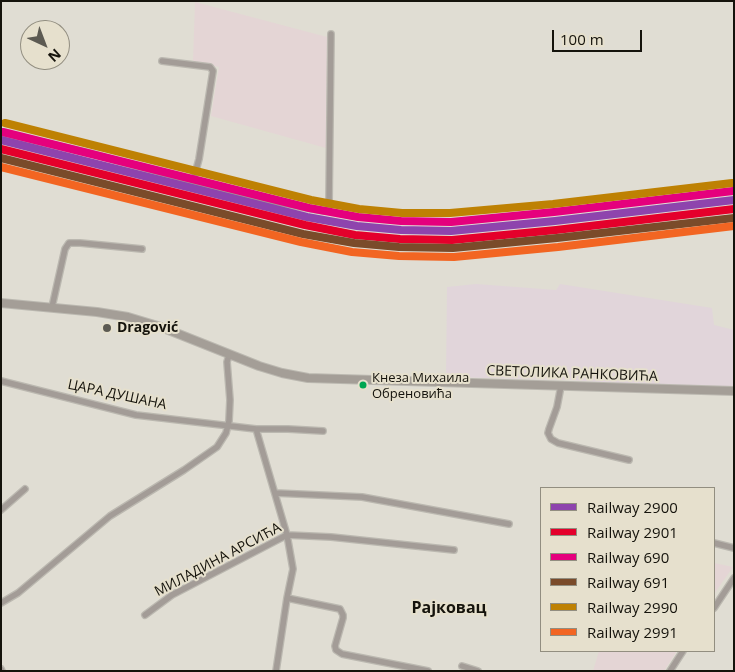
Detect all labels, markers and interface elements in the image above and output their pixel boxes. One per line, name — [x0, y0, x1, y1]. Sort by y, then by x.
north arrow — [20, 20, 70, 70]
scale bar — [555, 20, 645, 52]
text: 100 m — [560, 29, 604, 49]
text: N — [44, 45, 66, 66]
place label: Dragović — [117, 320, 178, 336]
marker: Dragović — [101, 322, 113, 334]
street label: СВЕТОЛИКА РАНКОВИЋА — [486, 363, 658, 385]
place label: Кнеза Михаила Обреновића — [372, 370, 469, 401]
street label: ЦАРА ДУШАНА — [66, 376, 168, 414]
marker: Кнеза Михаила Обреновића — [358, 380, 368, 390]
legend — [540, 487, 715, 652]
text: Railway 2900 — [587, 497, 678, 517]
street label: МИЛАДИНА АРСИЋА — [152, 520, 284, 600]
text: Railway 2901 — [587, 522, 678, 542]
text: Railway 690 — [587, 547, 669, 567]
text: Railway 691 — [587, 572, 669, 592]
text: Railway 2990 — [587, 597, 678, 617]
district label: Рајковац — [411, 598, 487, 618]
text: Railway 2991 — [587, 622, 678, 642]

